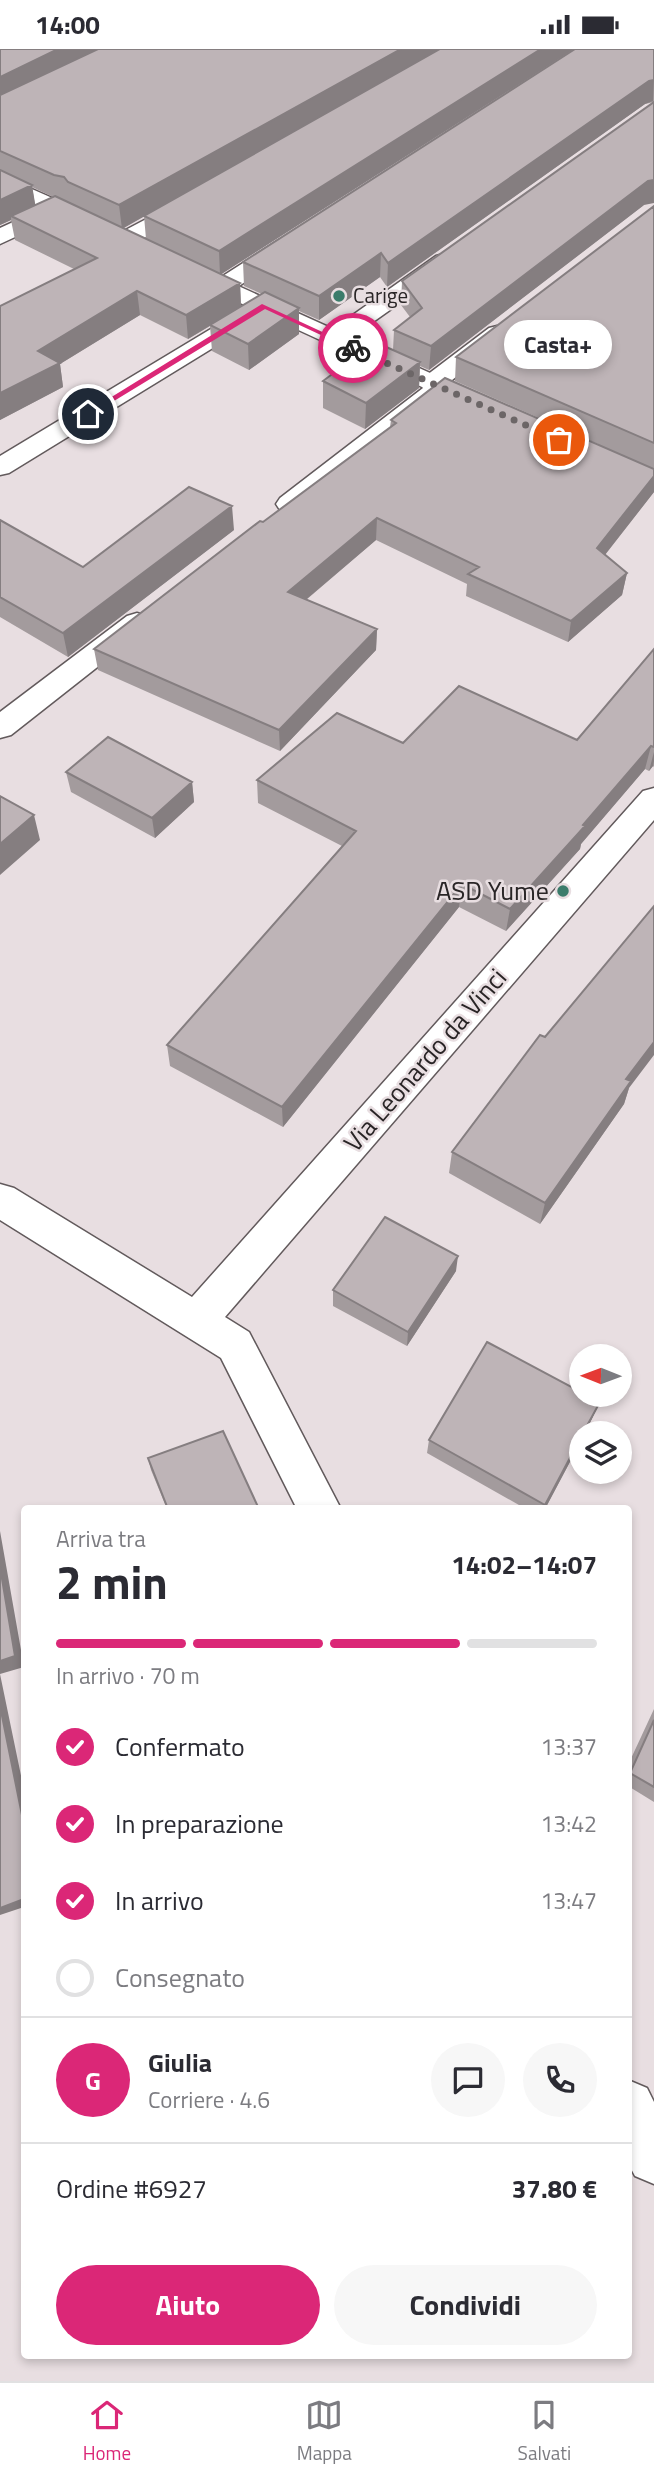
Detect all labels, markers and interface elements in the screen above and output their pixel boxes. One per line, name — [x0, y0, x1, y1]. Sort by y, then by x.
text: 14:00 — [35, 5, 100, 44]
place label: Carige — [353, 279, 408, 311]
marker: Carige — [331, 288, 347, 304]
courier — [318, 313, 388, 383]
callout: Casta+ — [505, 321, 613, 370]
text: Casta+ — [524, 327, 592, 362]
icon: bike — [334, 329, 372, 367]
pin — [58, 384, 118, 444]
icon: home — [69, 395, 107, 433]
pin — [529, 410, 589, 470]
icon: bag — [540, 421, 578, 459]
place label: ASD Yume — [436, 871, 549, 910]
marker: ASD Yume — [555, 883, 571, 899]
street label: Via Leonardo da Vinci — [334, 959, 515, 1160]
north arrow — [569, 1344, 632, 1407]
map controls — [569, 1344, 632, 1484]
button: layers — [569, 1421, 632, 1484]
text: Arriva tra — [56, 1521, 146, 1556]
text: 14:02–14:07 — [451, 1545, 597, 1584]
text: 2 min — [56, 1547, 168, 1617]
text: In arrivo · 70 m — [56, 1658, 200, 1693]
text: Confermato — [115, 1727, 245, 1766]
icon: check — [56, 1728, 94, 1766]
text: 13:37 — [540, 1729, 597, 1764]
text: In preparazione — [115, 1804, 284, 1843]
icon: check — [56, 1805, 94, 1843]
text: 13:42 — [540, 1806, 597, 1841]
text: In arrivo — [115, 1881, 204, 1920]
icon: check — [56, 1882, 94, 1920]
text: 13:47 — [540, 1883, 597, 1918]
text: Consegnato — [115, 1958, 245, 1997]
text: Giulia — [148, 2043, 212, 2082]
button: chat — [431, 2043, 505, 2117]
button: phone — [523, 2043, 597, 2117]
text: G — [85, 2061, 101, 2100]
text: Corriere · 4.6 — [148, 2082, 270, 2117]
text: Ordine #6927 — [56, 2169, 207, 2208]
text: 37.80 € — [512, 2169, 597, 2208]
button: Aiuto — [56, 2265, 320, 2345]
button: Condividi — [334, 2265, 597, 2345]
tab: Home — [83, 2396, 131, 2467]
tab: Mappa — [297, 2396, 352, 2467]
tab: Salvati — [518, 2396, 571, 2467]

